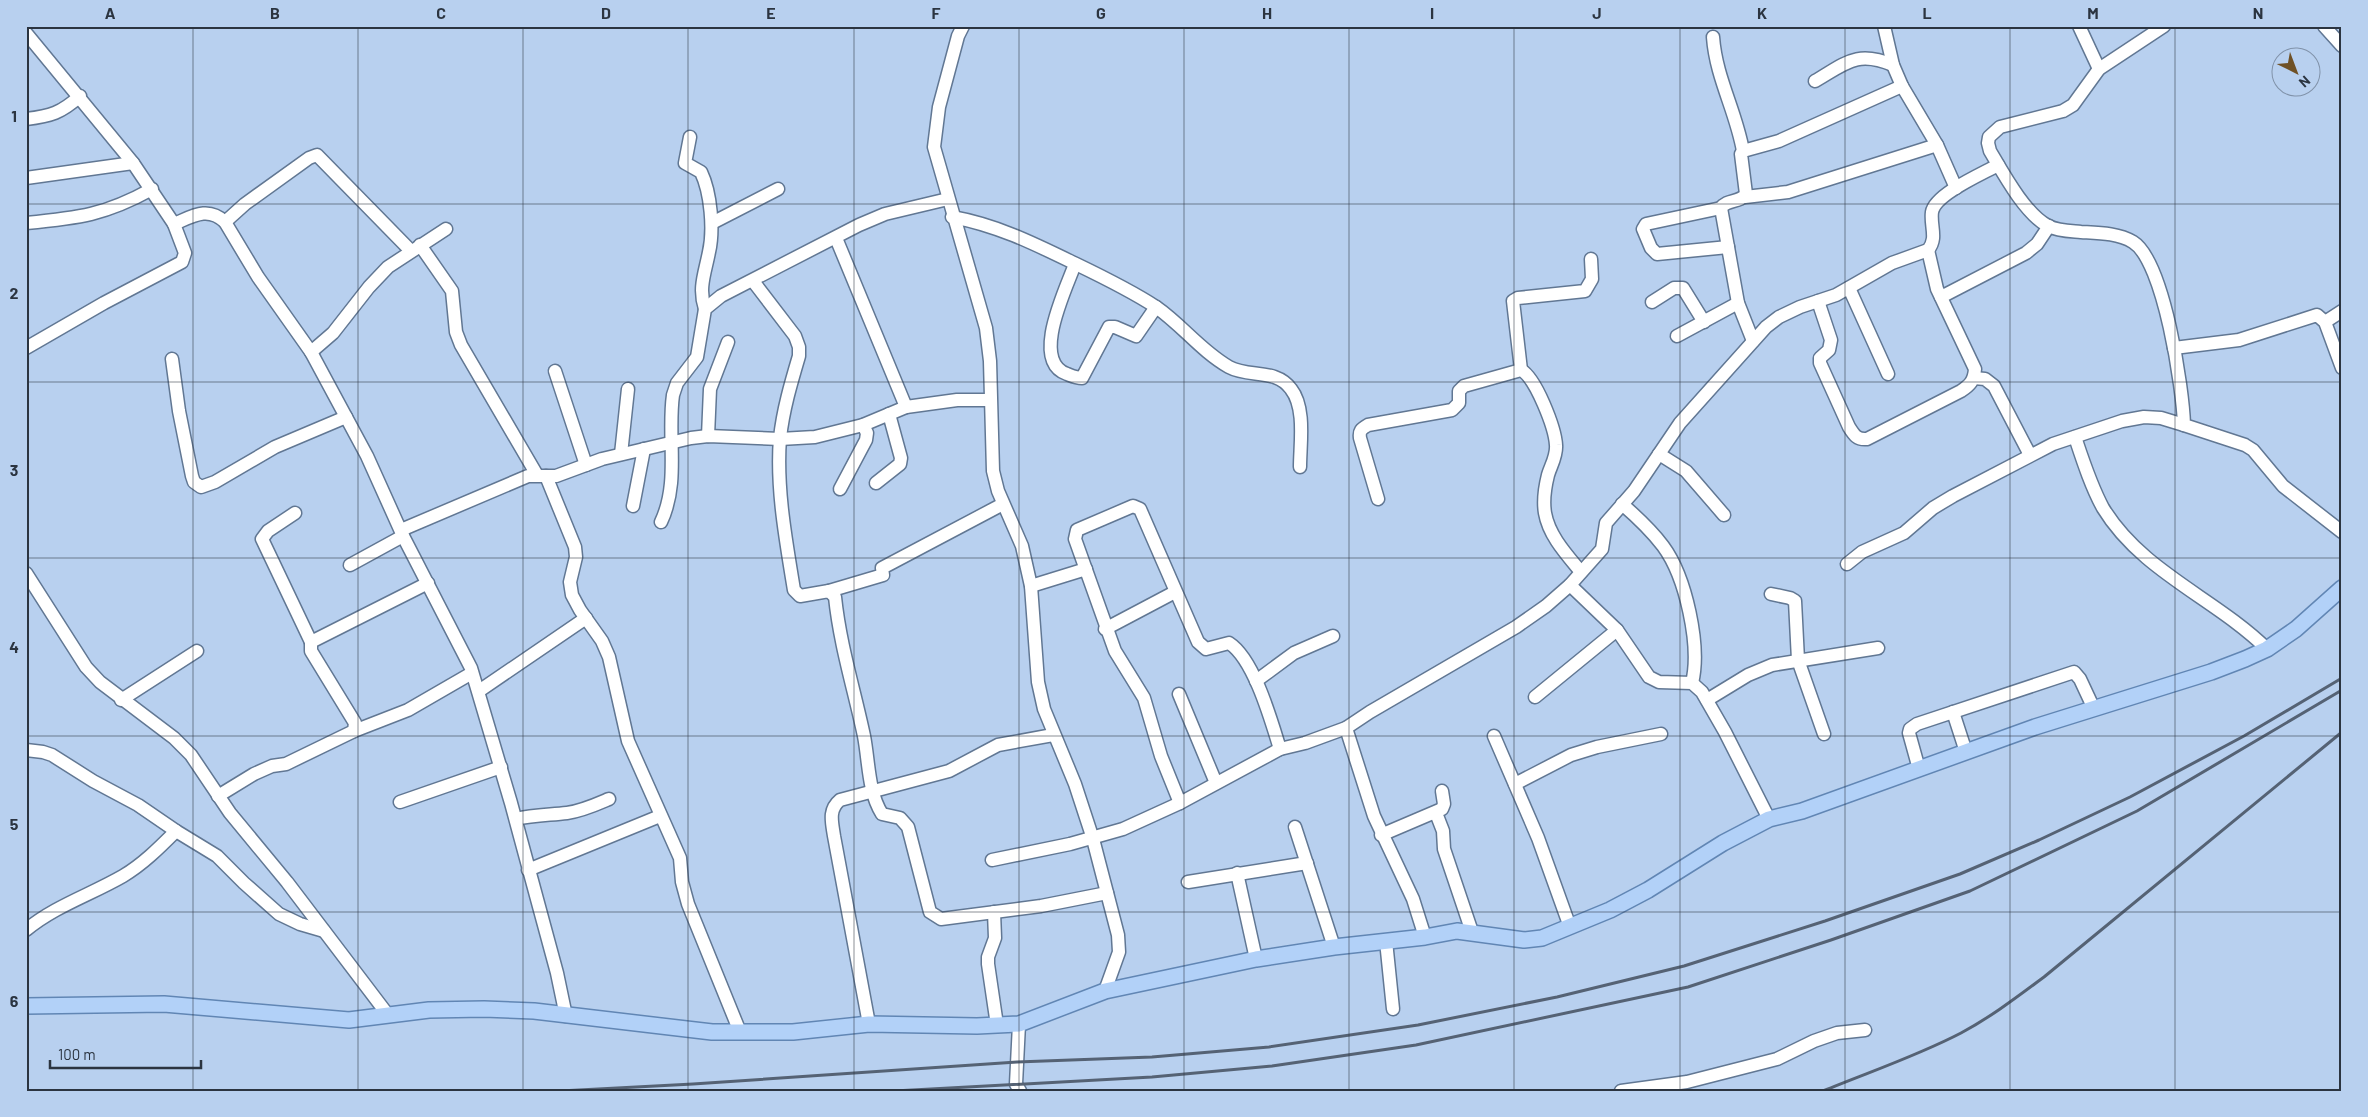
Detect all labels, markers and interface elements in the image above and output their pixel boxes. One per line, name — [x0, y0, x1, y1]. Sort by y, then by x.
text: A — [105, 3, 116, 22]
text: B — [270, 3, 280, 22]
text: C — [436, 3, 446, 22]
text: D — [601, 3, 611, 22]
text: E — [766, 3, 776, 22]
text: F — [932, 3, 941, 22]
text: G — [1096, 3, 1106, 22]
text: H — [1262, 3, 1272, 22]
text: I — [1430, 3, 1434, 22]
text: J — [1592, 3, 1602, 22]
text: K — [1757, 3, 1767, 22]
text: L — [1922, 3, 1932, 22]
text: M — [2087, 3, 2099, 22]
text: N — [2253, 3, 2263, 22]
north arrow — [2270, 48, 2320, 98]
text: N — [2296, 73, 2314, 91]
text: 1 — [11, 106, 17, 125]
text: 2 — [10, 283, 19, 302]
text: 3 — [10, 460, 18, 479]
text: 4 — [9, 637, 19, 656]
text: 5 — [10, 814, 19, 833]
text: 6 — [10, 991, 19, 1010]
scale bar — [50, 1037, 201, 1069]
text: 100 m — [58, 1045, 96, 1063]

